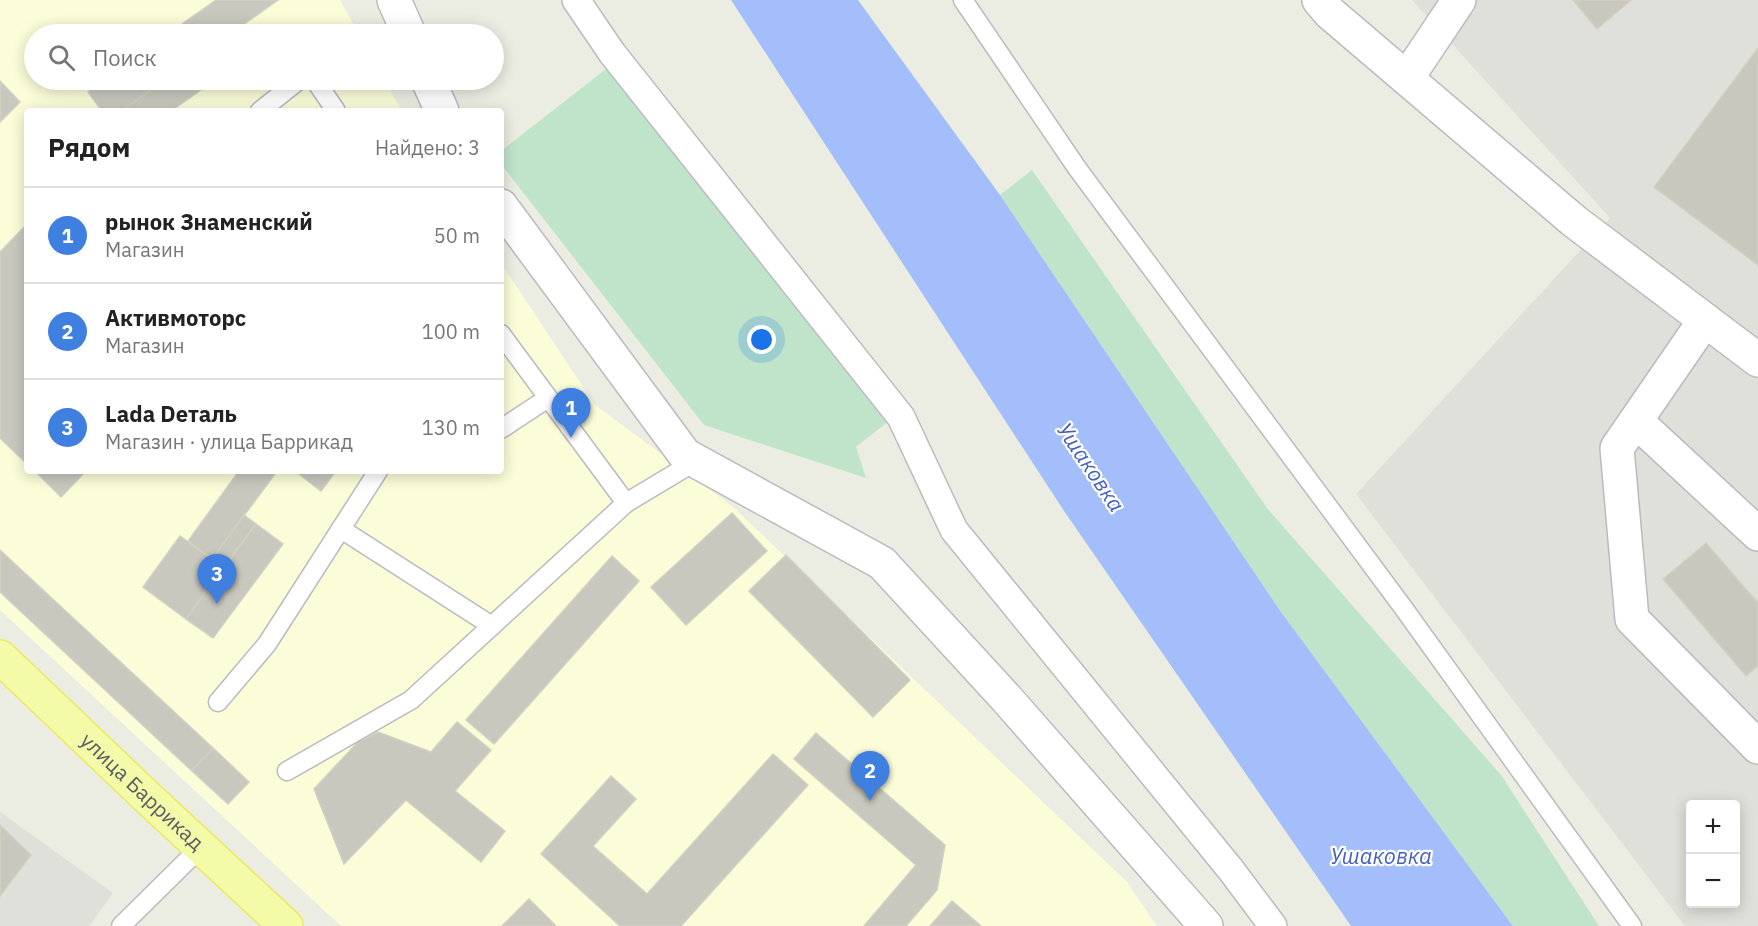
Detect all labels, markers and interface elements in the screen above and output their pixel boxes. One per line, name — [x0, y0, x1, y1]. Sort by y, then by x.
search box — [24, 24, 504, 90]
icon: search — [45, 41, 78, 74]
text: Поиск — [93, 43, 157, 72]
text: Рядом — [48, 130, 130, 164]
text: Найдено: 3 — [375, 134, 480, 161]
text: рынок Знаменский — [105, 207, 313, 236]
text: 1 — [62, 222, 74, 249]
text: 50 m — [434, 222, 480, 249]
text: Магазин — [105, 236, 185, 263]
text: Активмоторс — [105, 303, 246, 332]
text: 2 — [62, 318, 74, 345]
text: 100 m — [422, 318, 480, 345]
your location — [747, 325, 776, 354]
text: Магазин — [105, 332, 185, 359]
pin: 1 — [552, 388, 590, 438]
text: Lada Dеталь — [105, 399, 237, 428]
text: 3 — [62, 414, 74, 441]
text: 130 m — [422, 414, 480, 441]
water label: Ушаковка — [1051, 416, 1132, 517]
text: Магазин · улица Баррикад — [105, 428, 353, 455]
pin: 3 — [198, 554, 236, 604]
street label: улица Баррикад — [75, 726, 211, 856]
pin: 2 — [850, 752, 890, 801]
map controls — [1686, 800, 1740, 908]
button: + — [1686, 800, 1740, 854]
water label: Ушаковка — [1330, 841, 1432, 870]
button: − — [1686, 854, 1740, 908]

